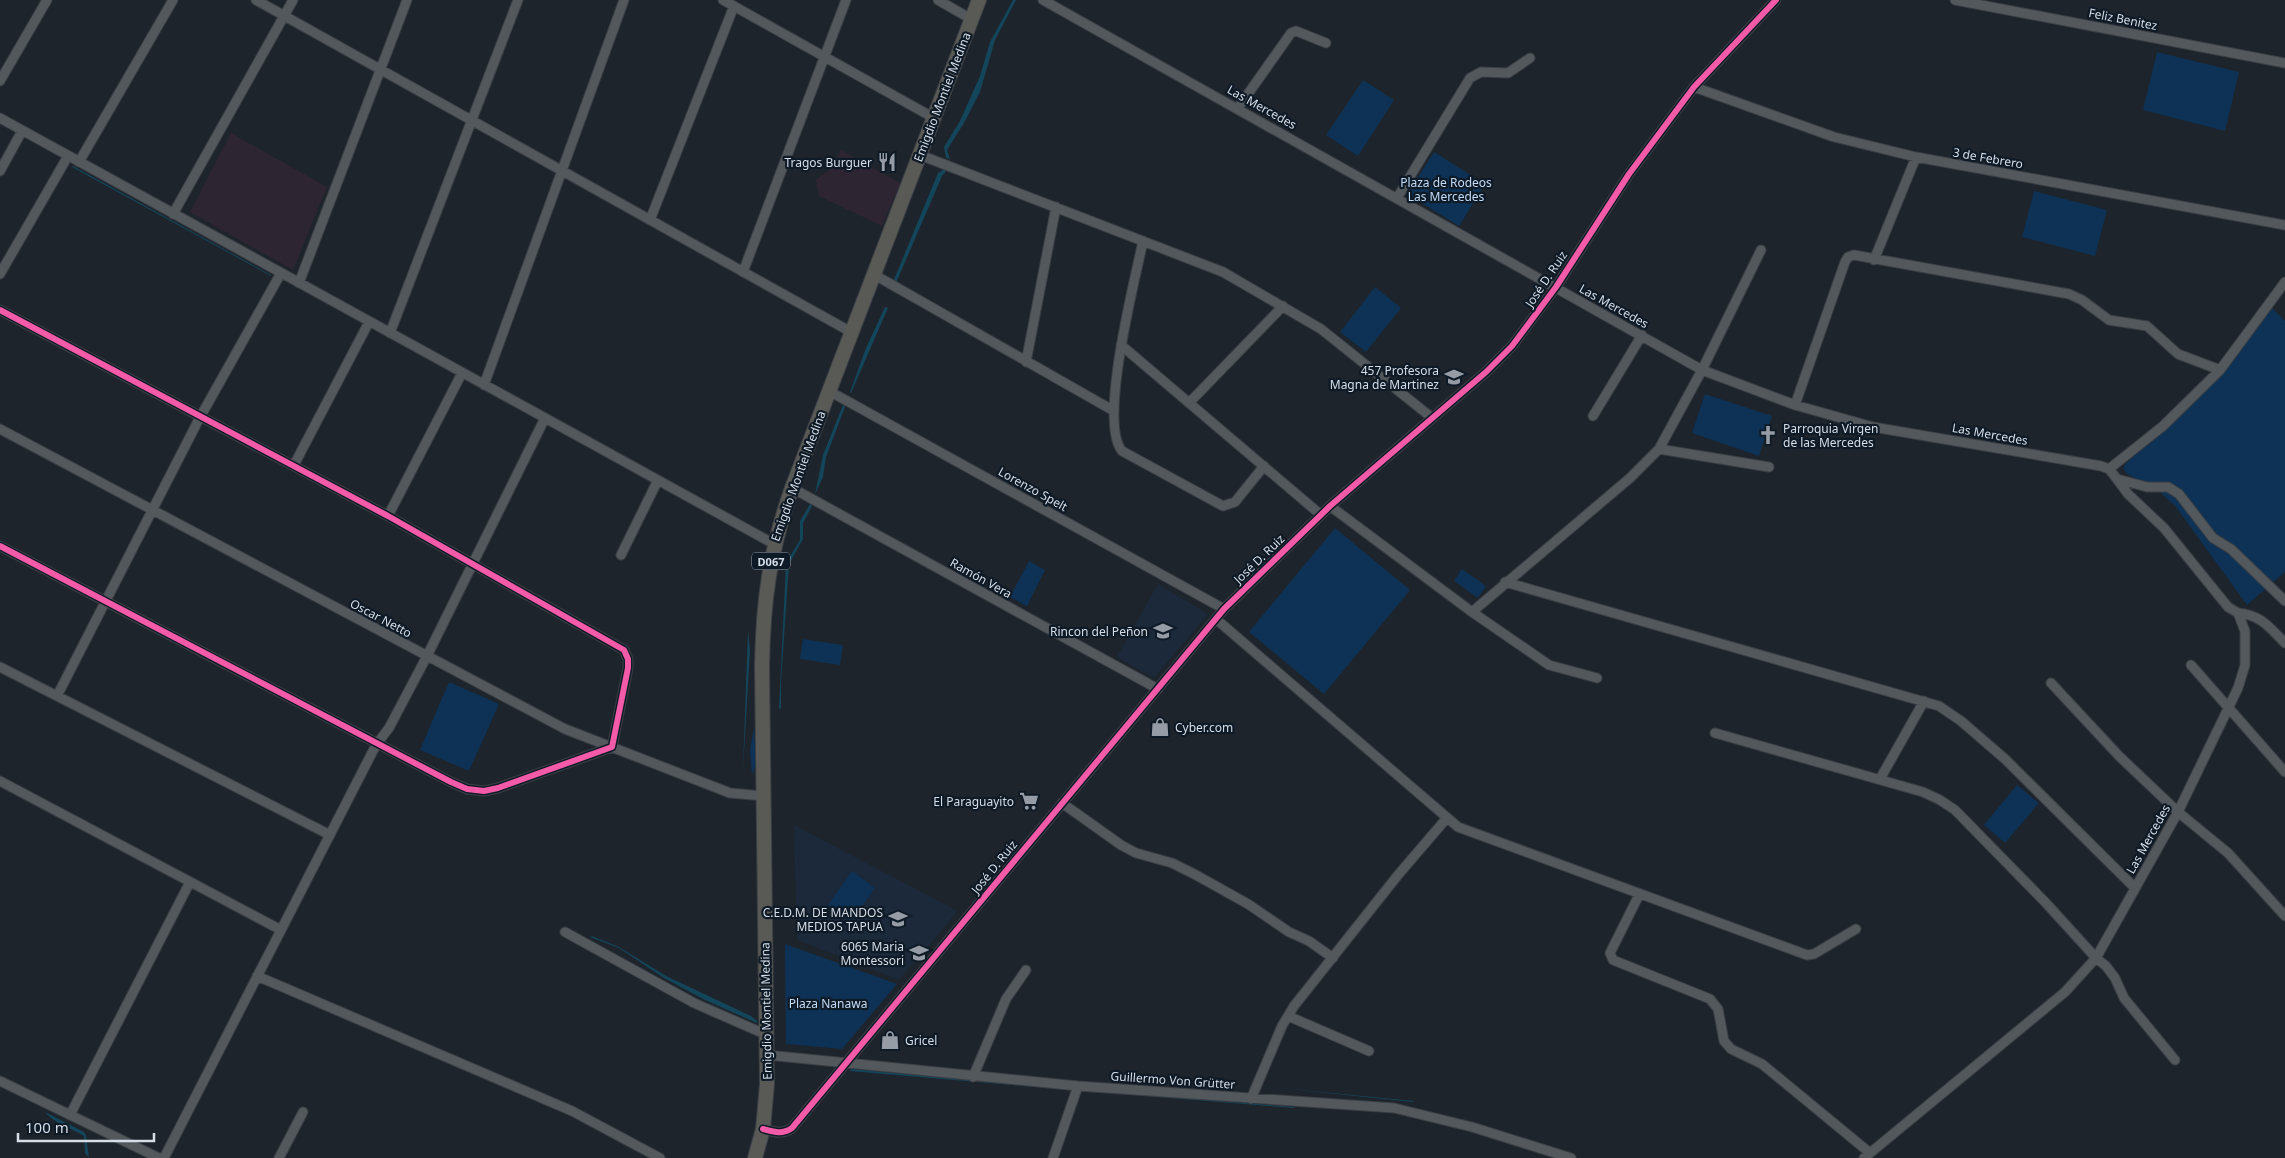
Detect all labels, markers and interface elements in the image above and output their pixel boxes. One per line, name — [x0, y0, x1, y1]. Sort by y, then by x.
street label: Feliz Benitez — [2087, 4, 2159, 34]
street label: Emigdio Montiel Medina — [909, 30, 975, 164]
street label: Las Mercedes — [1224, 81, 1300, 133]
street label: 3 de Febrero — [1952, 143, 2024, 173]
restaurant icon: Tragos Burguer — [876, 151, 898, 173]
place label: Tragos Burguer — [784, 154, 872, 171]
park label: Plaza de Rodeos Las Mercedes — [1400, 174, 1492, 205]
street label: José D. Ruiz — [1520, 247, 1571, 311]
street label: Las Mercedes — [1576, 280, 1652, 332]
place label: 457 Profesora Magna de Martinez — [1330, 362, 1439, 393]
school or university icon: 457 Profesora Magna de Martinez — [1443, 366, 1465, 388]
street label: Emigdio Montiel Medina — [767, 408, 829, 544]
street label: Las Mercedes — [1951, 419, 2029, 449]
place label: Parroquia Virgen de las Mercedes — [1783, 420, 1878, 451]
church icon: Parroquia Virgen de las Mercedes — [1757, 424, 1779, 446]
street label: Lorenzo Spelt — [995, 463, 1071, 515]
street label: José D. Ruiz — [1229, 530, 1288, 588]
road number: D067 — [752, 552, 790, 570]
street label: Ramón Vera — [947, 554, 1015, 602]
street label: Oscar Netto — [347, 595, 415, 641]
school or university icon: Rincon del Peñon — [1152, 620, 1174, 642]
place label: Rincon del Peñon — [1050, 623, 1148, 640]
shop icon: Cyber.com — [1149, 716, 1171, 738]
place label: Cyber.com — [1175, 719, 1233, 736]
supermarket icon: El Paraguayito — [1018, 790, 1040, 812]
place label: El Paraguayito — [933, 793, 1014, 810]
street label: Las Mercedes — [2122, 801, 2174, 877]
street label: José D. Ruiz — [966, 836, 1021, 898]
place label: C.E.D.M. DE MANDOS MEDIOS TAPUA — [763, 904, 883, 935]
school or university icon: C.E.D.M. DE MANDOS MEDIOS TAPUA — [887, 908, 909, 930]
place label: 6065 Maria Montessori — [841, 938, 904, 969]
street label: Emigdio Montiel Medina — [756, 942, 776, 1080]
school or university icon: 6065 Maria Montessori — [908, 942, 930, 964]
park label: Plaza Nanawa — [789, 995, 867, 1012]
shop icon: Gricel — [879, 1029, 901, 1051]
place label: Gricel — [905, 1032, 937, 1049]
street label: Guillermo Von Grütter — [1110, 1067, 1236, 1093]
scale bar — [18, 1110, 154, 1142]
text: 100 m — [25, 1117, 69, 1137]

